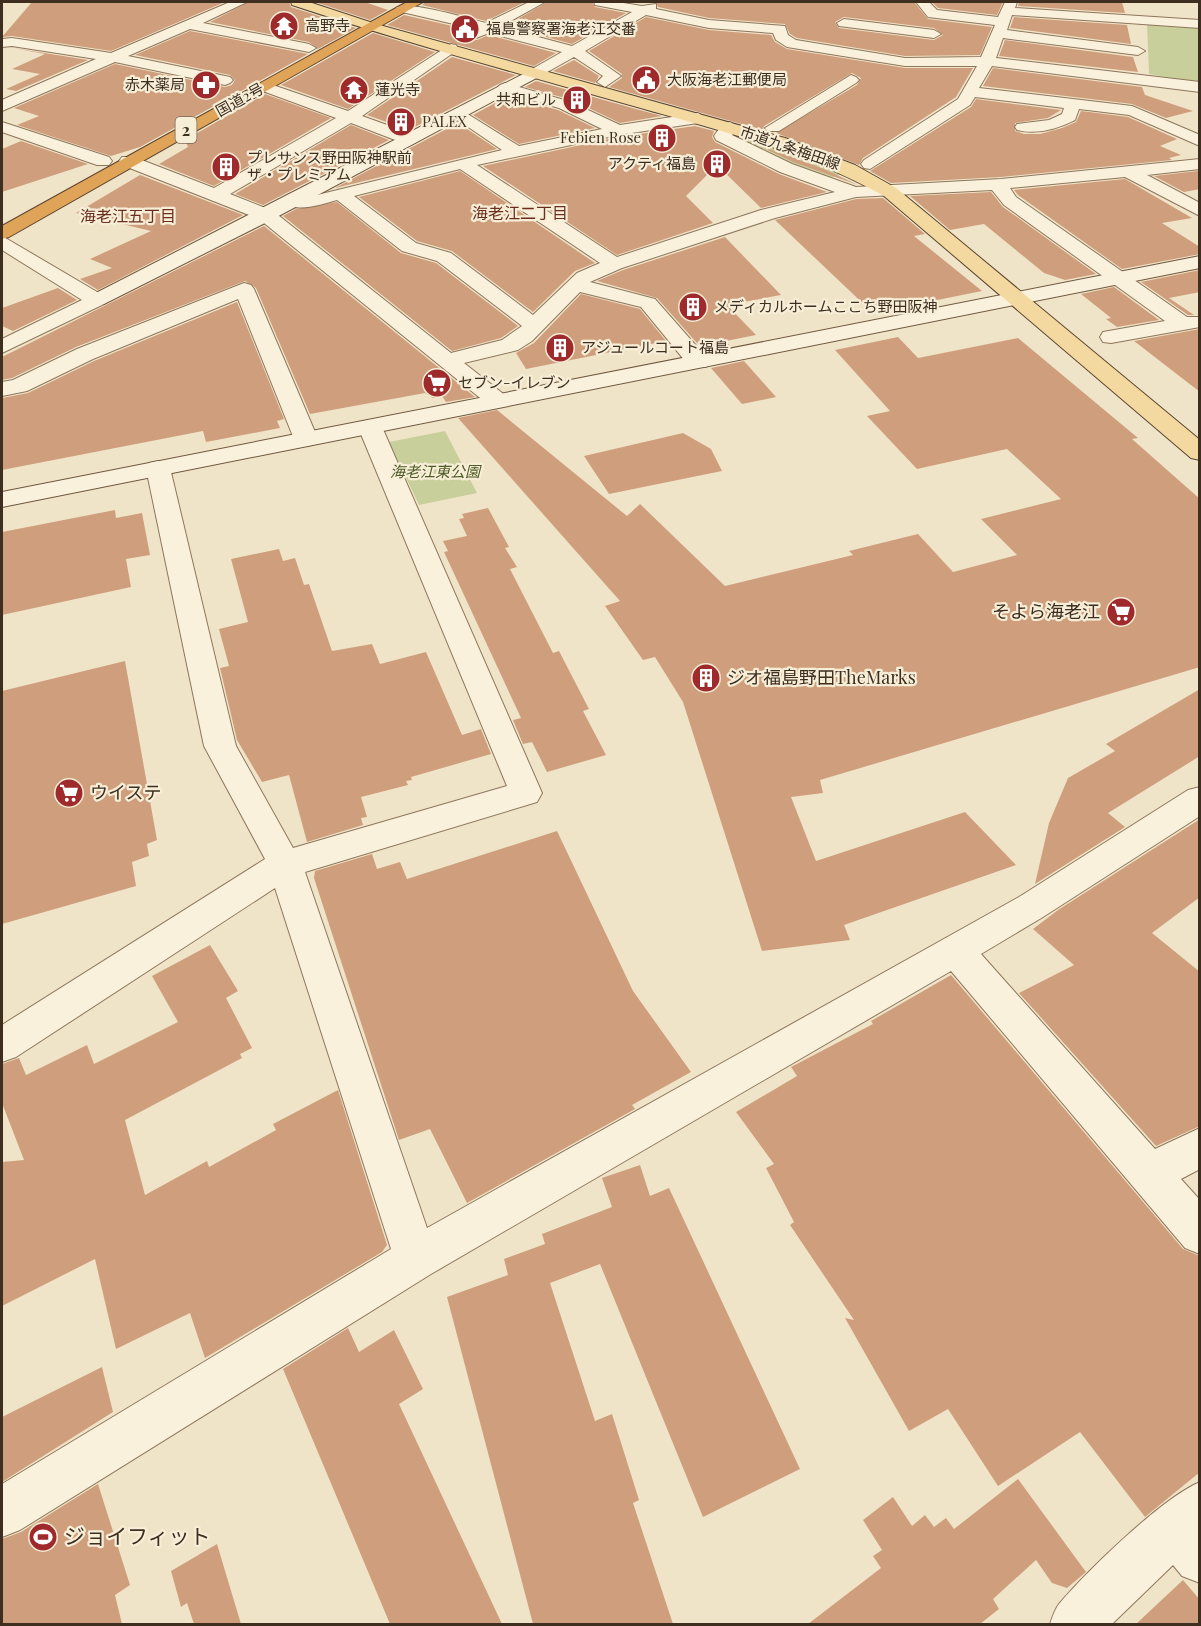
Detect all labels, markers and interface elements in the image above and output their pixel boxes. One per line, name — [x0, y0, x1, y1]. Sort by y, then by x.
temple icon: 高野寺 — [268, 10, 300, 42]
public building icon: 福島警察署海老江交番 — [449, 13, 481, 45]
place label: 高野寺 — [305, 15, 350, 35]
place label: 福島警察署海老江交番 — [486, 18, 636, 38]
public building icon: 大阪海老江郵便局 — [630, 64, 662, 96]
pharmacy icon: 赤木薬局 — [190, 69, 222, 101]
place label: 大阪海老江郵便局 — [667, 69, 787, 89]
place label: 赤木薬局 — [125, 74, 185, 94]
temple icon: 蓮光寺 — [338, 74, 370, 106]
street label: 国道2号 — [212, 78, 267, 121]
place label: 蓮光寺 — [375, 79, 420, 99]
building icon: 共和ビル — [561, 84, 593, 116]
place label: 共和ビル — [496, 89, 556, 109]
building icon: PALEX — [385, 106, 417, 138]
place label: PALEX — [422, 111, 467, 131]
road number: 2 — [176, 117, 196, 143]
street label: 市道九条梅田線 — [737, 121, 843, 174]
building icon: Febien Rose — [646, 122, 678, 154]
place label: Febien Rose — [560, 127, 641, 147]
place label: プレサンス野田阪神駅前 ザ・プレミアム — [247, 147, 412, 184]
building icon: アクティ福島 — [701, 148, 733, 180]
building icon: プレサンス野田阪神駅前 ザ・プレミアム — [210, 151, 242, 183]
place label: アクティ福島 — [608, 153, 696, 173]
district label: 海老江二丁目 — [472, 202, 568, 223]
district label: 海老江五丁目 — [80, 205, 176, 226]
building icon: メディカルホームここち野田阪神 — [677, 291, 709, 323]
place label: メディカルホームここち野田阪神 — [714, 296, 938, 316]
building icon: アジュールコート福島 — [544, 332, 576, 364]
place label: アジュールコート福島 — [581, 337, 729, 357]
supermarket icon: セブン-イレブン — [421, 367, 453, 399]
place label: セブン-イレブン — [458, 372, 571, 392]
park label: 海老江東公園 — [390, 461, 482, 481]
supermarket icon: そよら海老江 — [1105, 596, 1137, 628]
place label: そよら海老江 — [992, 599, 1100, 623]
building icon: ジオ福島野田TheMarks — [690, 662, 722, 694]
place label: ジオ福島野田TheMarks — [727, 665, 916, 689]
supermarket icon: ウイステ — [53, 777, 85, 809]
place label: ウイステ — [90, 780, 161, 804]
sports icon: ジョイフィット — [27, 1521, 59, 1553]
place label: ジョイフィット — [64, 1521, 211, 1549]

